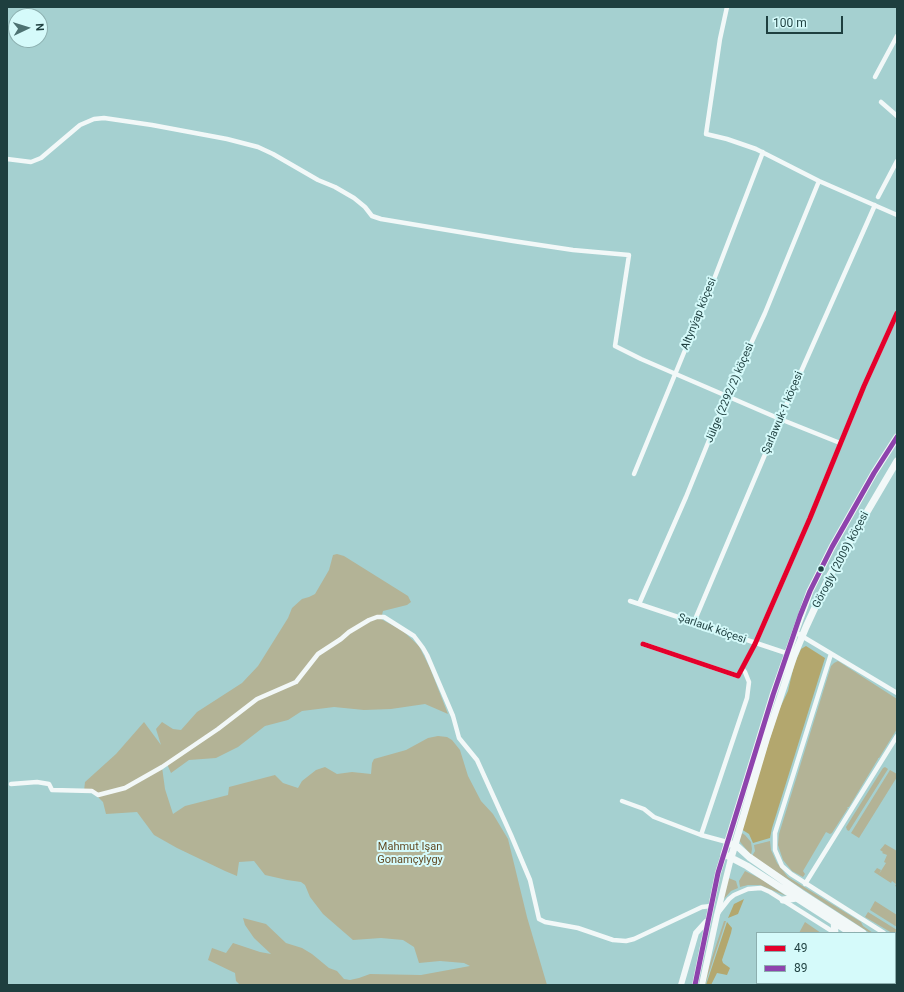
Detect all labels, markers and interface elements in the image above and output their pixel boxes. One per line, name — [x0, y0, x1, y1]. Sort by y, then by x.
north arrow — [8, 8, 48, 48]
scale bar — [768, 8, 845, 34]
text: 100 m — [773, 16, 807, 30]
text: N — [33, 23, 46, 32]
street label: Altynýap köçesi — [679, 276, 719, 352]
street label: Jülge (2292/2) köçesi — [703, 341, 757, 445]
street label: Şarlawuk-1 köçesi — [760, 370, 806, 456]
street label: Görogly (2009) köçesi — [810, 510, 872, 610]
unlabelled marker — [816, 564, 826, 574]
street label: Şarlauk köçesi — [676, 611, 748, 647]
park label: Mahmut Işan Gonamçylygy — [377, 840, 443, 866]
legend — [756, 932, 896, 984]
text: 49 — [794, 941, 808, 955]
text: 89 — [794, 961, 808, 975]

